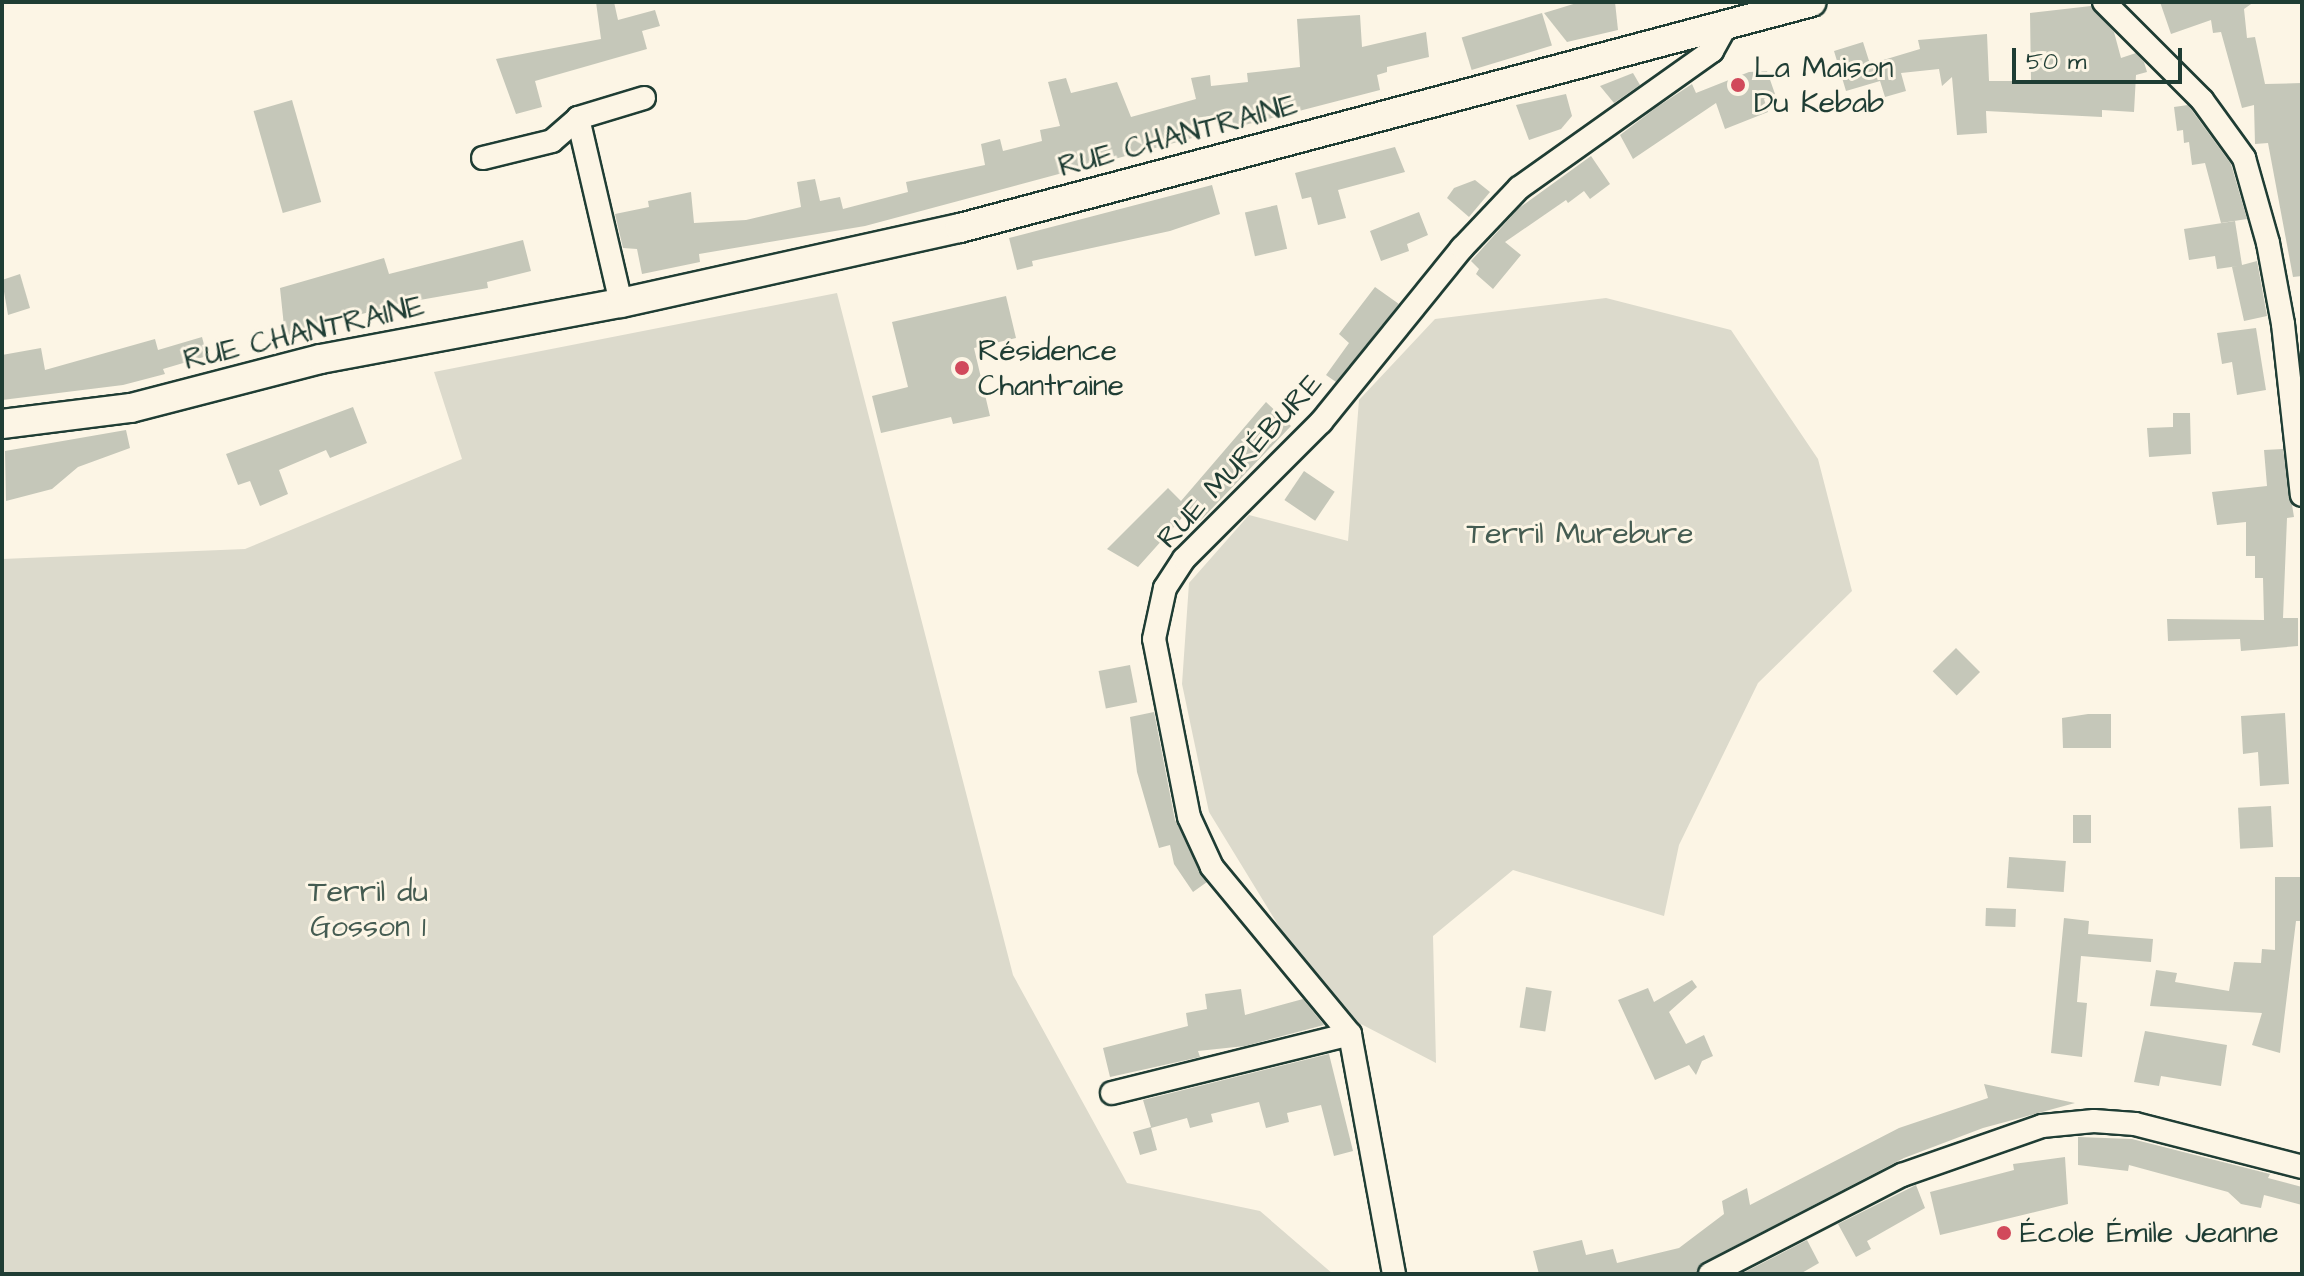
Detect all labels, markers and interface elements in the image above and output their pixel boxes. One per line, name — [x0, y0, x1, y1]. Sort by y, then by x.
scale bar — [2016, 32, 2186, 82]
text: 50 m — [2026, 45, 2086, 79]
place label: La Maison Du Kebab — [1754, 50, 1894, 120]
marker: La Maison Du Kebab — [1729, 76, 1747, 94]
street label: RUE CHANTRAINE — [1055, 87, 1301, 185]
street label: RUE CHANTRAINE — [180, 288, 428, 378]
place label: Résidence Chantraine — [978, 333, 1124, 404]
marker: Résidence Chantraine — [953, 359, 971, 377]
street label: RUE MURÉBURE — [1150, 366, 1330, 556]
park label: Terril Murebure — [1467, 516, 1693, 552]
park label: Terril du Gosson 1 — [308, 874, 428, 944]
place label: École Émile Jeanne — [2020, 1215, 2279, 1251]
marker: École Émile Jeanne — [1995, 1224, 2013, 1242]

